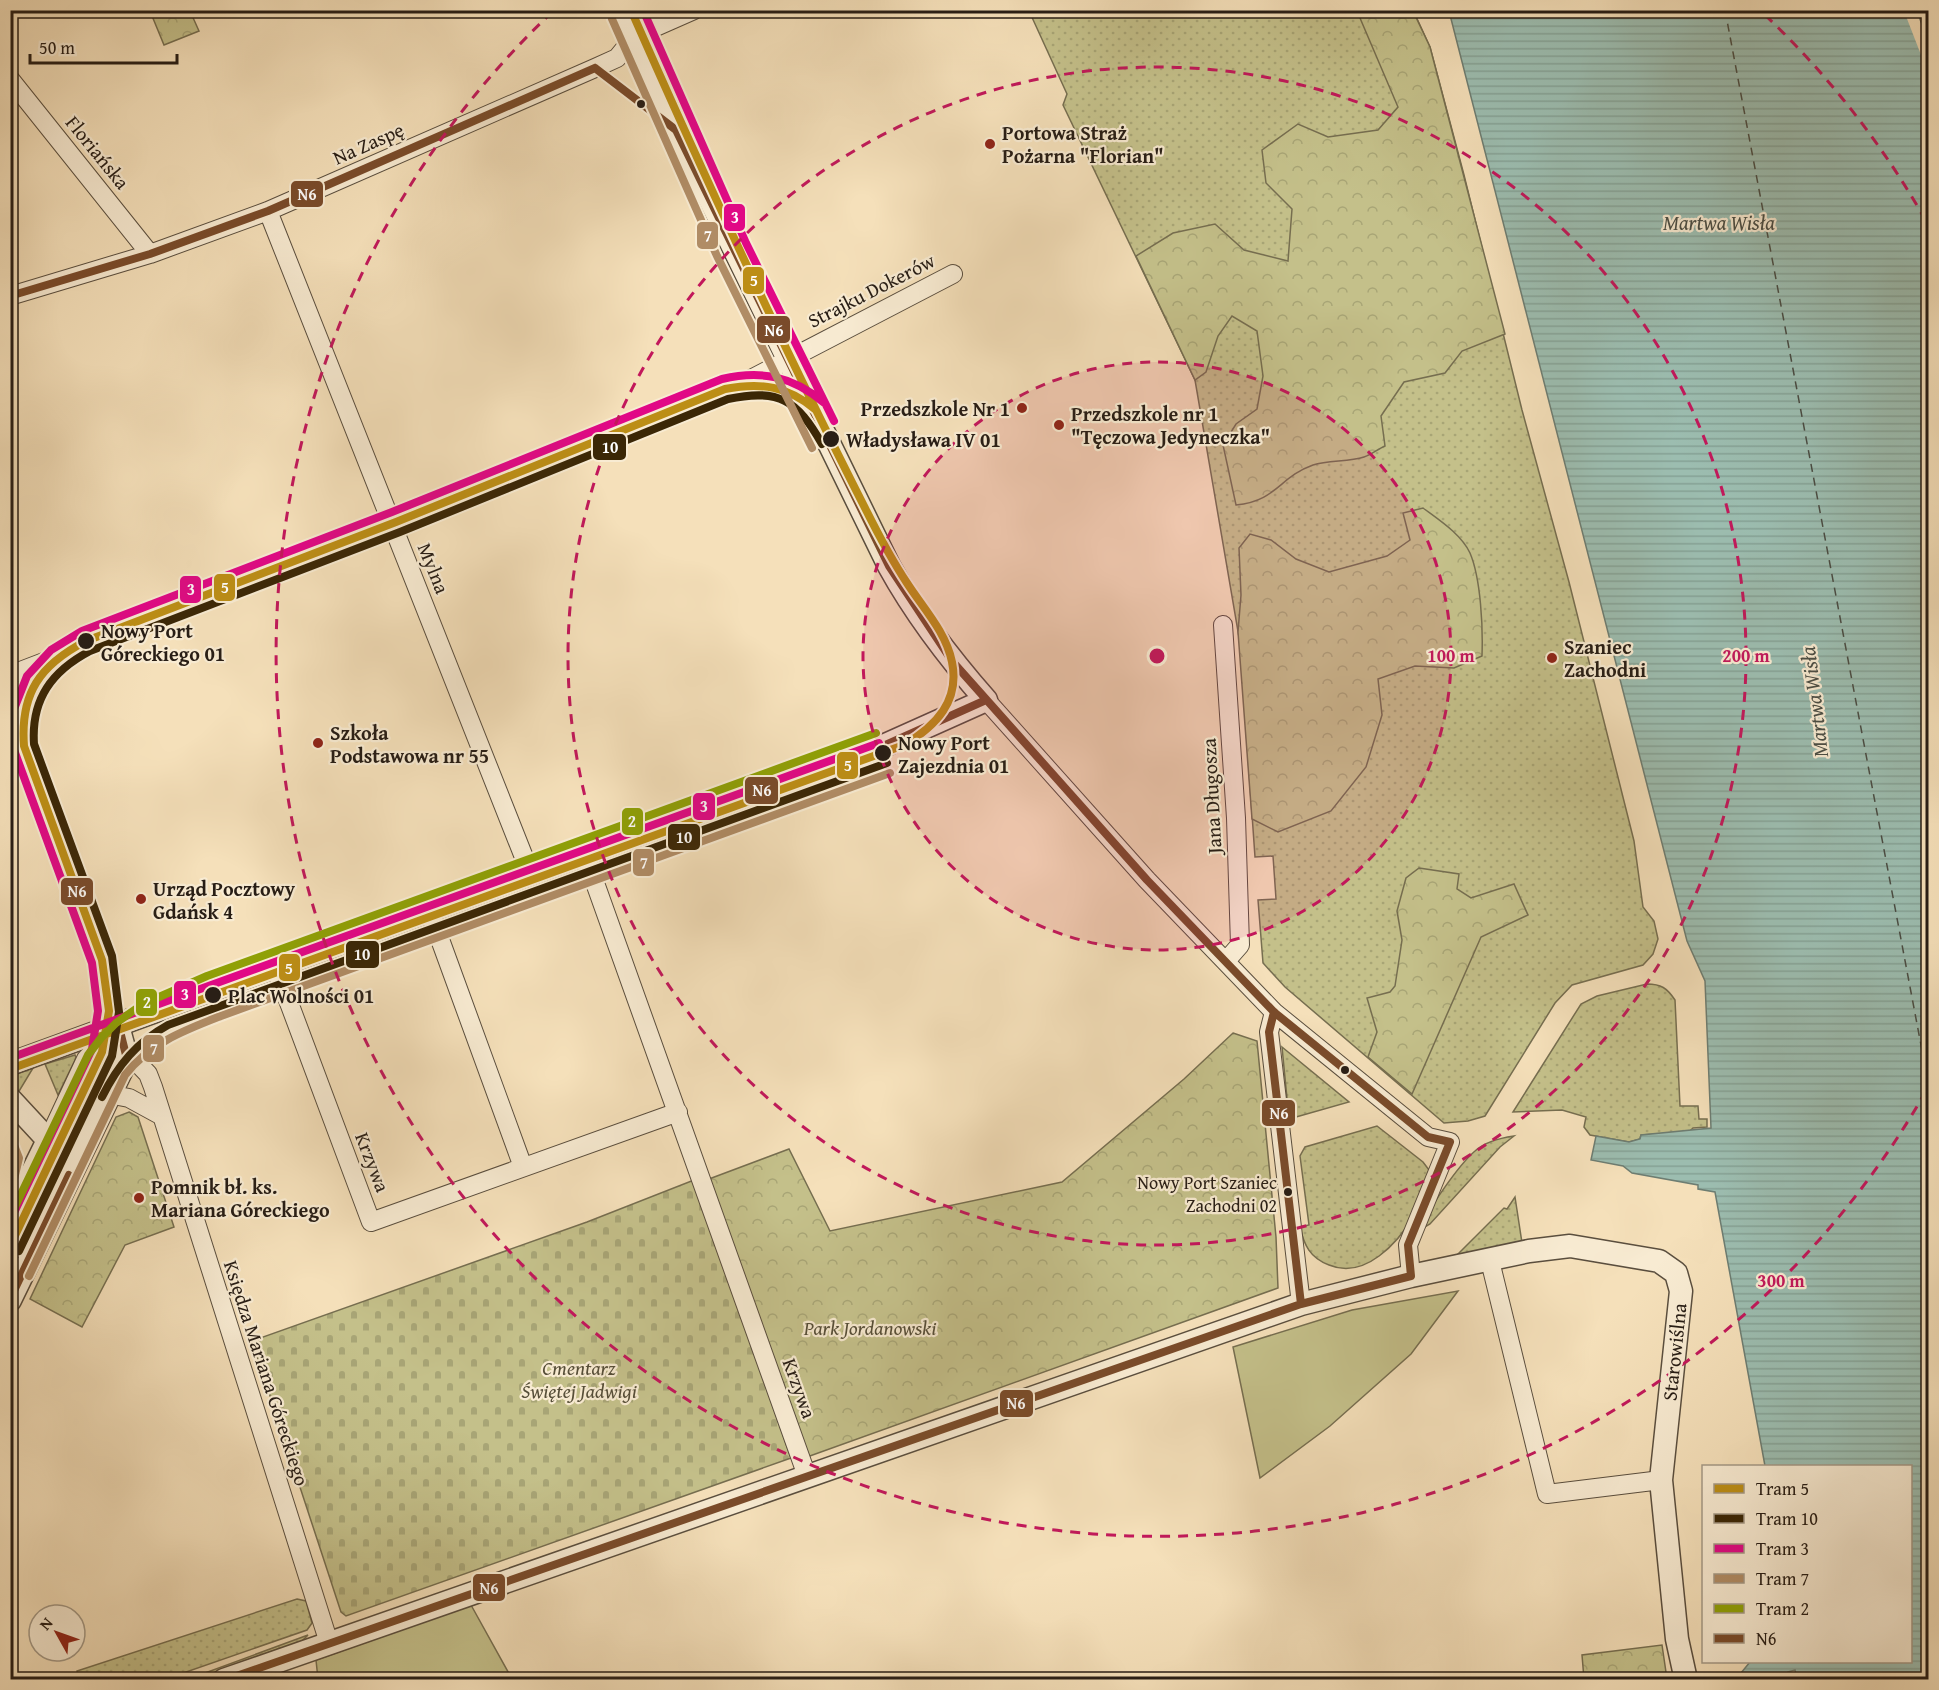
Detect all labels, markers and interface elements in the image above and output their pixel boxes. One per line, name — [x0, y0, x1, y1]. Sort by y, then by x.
scale bar — [30, 27, 177, 65]
text: 50 m — [39, 34, 75, 61]
unlabelled marker — [635, 98, 647, 110]
street label: Floriańska — [59, 109, 137, 196]
street label: Na Zaspę — [328, 114, 408, 172]
place label: Portowa Straż Pożarna "Florian" — [1002, 118, 1164, 170]
marker: Portowa Straż Pożarna "Florian" — [983, 137, 997, 151]
line badge: N6 — [290, 180, 324, 208]
text: N6 — [298, 182, 316, 206]
line badge: 3 — [723, 203, 746, 232]
text: 3 — [731, 205, 739, 229]
water label: Martwa Wisła — [1663, 207, 1775, 238]
line badge: 7 — [696, 221, 719, 250]
text: 7 — [704, 223, 712, 247]
street label: Strajku Dokerów — [802, 245, 940, 335]
line badge: 5 — [742, 266, 765, 295]
text: 5 — [750, 268, 758, 292]
line badge: N6 — [756, 315, 791, 344]
text: N6 — [765, 318, 783, 342]
place label: Przedszkole Nr 1 — [861, 394, 1010, 423]
place label: Przedszkole nr 1 "Tęczowa Jedyneczka" — [1071, 399, 1270, 451]
marker: Przedszkole Nr 1 — [1015, 401, 1029, 415]
marker: Przedszkole nr 1 "Tęczowa Jedyneczka" — [1052, 418, 1066, 432]
place label: Władysława IV 01 — [846, 425, 1001, 454]
marker: Władysława IV 01 — [821, 429, 841, 449]
line badge: 10 — [592, 433, 627, 461]
text: 10 — [602, 435, 618, 459]
street label: Mylna — [411, 538, 458, 598]
line badge: 5 — [213, 573, 236, 602]
line badge: 3 — [179, 575, 202, 604]
text: 5 — [221, 575, 229, 599]
text: 3 — [187, 577, 195, 601]
place label: Nowy Port Góreckiego 01 — [101, 616, 225, 668]
marker: Nowy Port Góreckiego 01 — [76, 631, 96, 651]
place label: Szaniec Zachodni — [1564, 632, 1646, 684]
text: 100 m — [1427, 642, 1475, 669]
text: 200 m — [1722, 642, 1770, 669]
water label: Martwa Wisła — [1792, 644, 1836, 759]
centre of rings — [1147, 646, 1167, 666]
marker: Szaniec Zachodni — [1545, 651, 1559, 665]
place label: Szkoła Podstawowa nr 55 — [330, 718, 489, 770]
place label: Nowy Port Zajezdnia 01 — [898, 728, 1009, 780]
marker: Szkoła Podstawowa nr 55 — [311, 736, 325, 750]
street label: Jana Długosza — [1193, 737, 1229, 858]
marker: Nowy Port Zajezdnia 01 — [873, 743, 893, 763]
line badge: 5 — [836, 751, 859, 780]
text: 5 — [844, 753, 852, 777]
line badge: N6 — [744, 776, 779, 805]
text: N6 — [753, 778, 771, 802]
line badge: 3 — [692, 792, 716, 821]
text: 3 — [700, 794, 708, 818]
line badge: 2 — [621, 807, 644, 836]
text: 2 — [628, 809, 636, 833]
line badge: 10 — [667, 823, 701, 851]
text: 10 — [676, 825, 692, 849]
line badge: 7 — [632, 848, 655, 877]
text: 7 — [640, 850, 648, 874]
place label: Urząd Pocztowy Gdańsk 4 — [153, 874, 296, 926]
line badge: N6 — [60, 877, 94, 906]
text: N6 — [68, 879, 86, 903]
marker: Urząd Pocztowy Gdańsk 4 — [134, 892, 148, 906]
line badge: 10 — [345, 940, 380, 969]
text: 10 — [354, 942, 370, 966]
line badge: 5 — [278, 953, 301, 982]
text: 5 — [285, 956, 293, 980]
line badge: 3 — [173, 980, 197, 1009]
place label: Plac Wolności 01 — [228, 981, 374, 1010]
text: 3 — [181, 982, 189, 1006]
marker: Plac Wolności 01 — [203, 985, 223, 1005]
line badge: 2 — [135, 988, 158, 1017]
text: 2 — [143, 990, 151, 1014]
line badge: 7 — [142, 1034, 165, 1063]
text: 7 — [150, 1036, 158, 1060]
unlabelled marker — [1339, 1064, 1351, 1076]
line badge: N6 — [1261, 1099, 1296, 1127]
text: N6 — [1270, 1101, 1288, 1125]
street label: Krzywa — [348, 1128, 398, 1197]
place label: Nowy Port Szaniec Zachodni 02 — [1137, 1169, 1277, 1219]
place label: Pomnik bł. ks. Mariana Góreckiego — [151, 1172, 330, 1224]
marker: Nowy Port Szaniec Zachodni 02 — [1282, 1186, 1294, 1198]
marker: Pomnik bł. ks. Mariana Góreckiego — [132, 1191, 146, 1205]
street label: Księdza Mariana Góreckiego — [217, 1257, 317, 1489]
text: 300 m — [1757, 1267, 1805, 1294]
street label: Starowiślna — [1654, 1301, 1694, 1402]
park label: Park Jordanowski — [803, 1313, 936, 1342]
park label: Cmentarz Świętej Jadwigi — [521, 1353, 637, 1405]
street label: Krzywa — [776, 1354, 824, 1423]
line badge: N6 — [999, 1389, 1034, 1418]
text: N6 — [1007, 1391, 1025, 1415]
legend — [1702, 1465, 1912, 1663]
text: Tram 5 — [1756, 1475, 1809, 1502]
text: Tram 10 — [1756, 1505, 1818, 1532]
text: Tram 3 — [1756, 1535, 1809, 1562]
text: Tram 7 — [1756, 1565, 1809, 1592]
line badge: N6 — [472, 1573, 506, 1602]
text: N6 — [480, 1576, 498, 1600]
text: Tram 2 — [1756, 1595, 1809, 1622]
north arrow — [27, 1603, 87, 1663]
text: N — [33, 1611, 58, 1635]
text: N6 — [1756, 1625, 1776, 1652]

